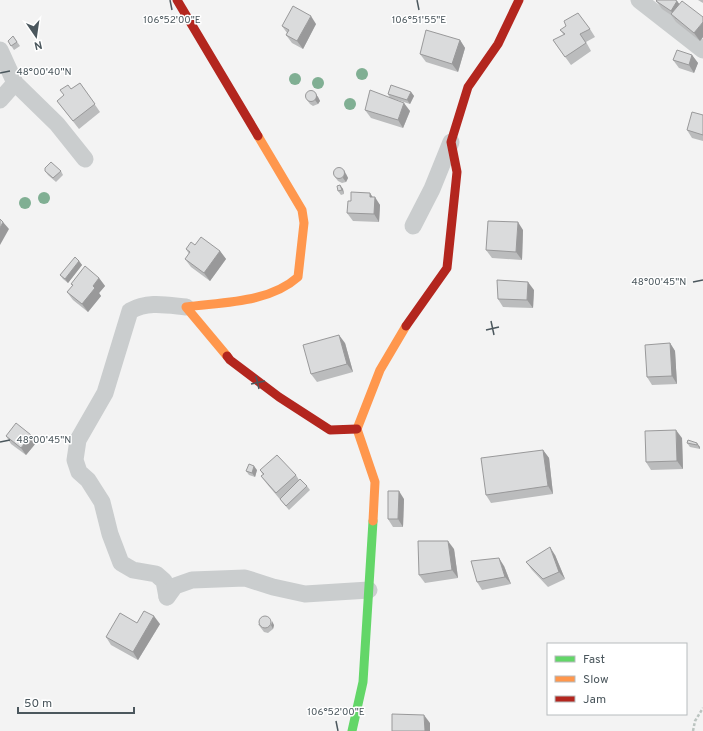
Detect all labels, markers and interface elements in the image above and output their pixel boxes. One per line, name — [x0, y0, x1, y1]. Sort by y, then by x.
text: 106°52'00"E — [143, 14, 201, 27]
text: 106°51'55"E — [392, 14, 446, 27]
north arrow — [16, 16, 56, 56]
text: N — [33, 37, 43, 52]
text: 48°00'40"N — [16, 66, 72, 79]
text: 48°00'45"N — [632, 276, 686, 289]
text: 48°00'45"N — [17, 434, 71, 447]
legend — [547, 643, 687, 715]
text: Fast — [583, 652, 605, 668]
text: Slow — [583, 672, 609, 688]
scale bar — [18, 689, 134, 715]
text: Jam — [583, 692, 606, 708]
text: 50 m — [24, 696, 52, 712]
text: 106°52'00"E — [307, 706, 365, 719]

